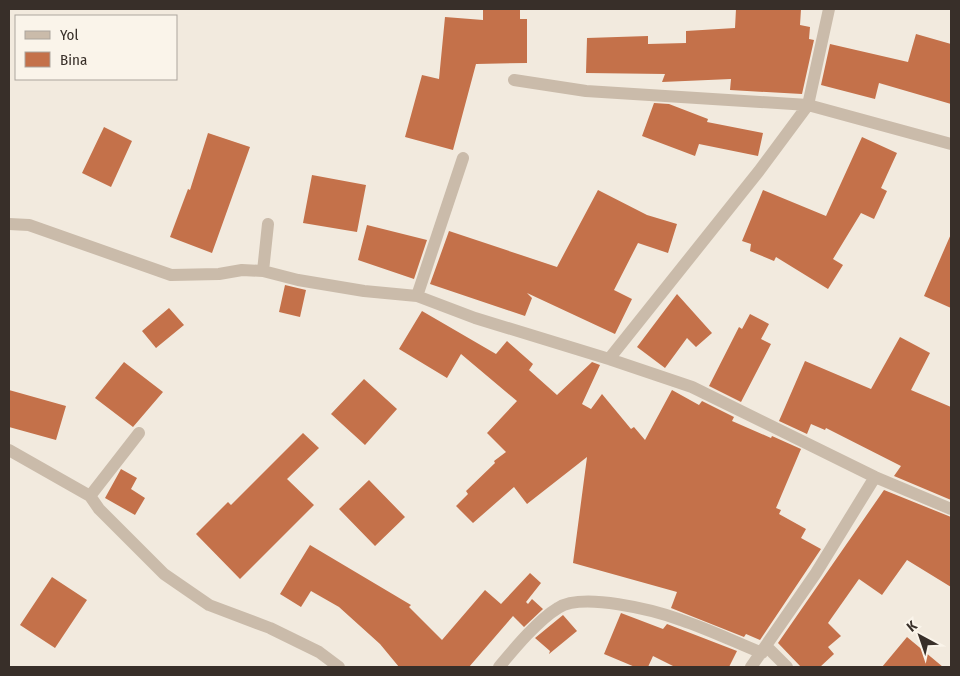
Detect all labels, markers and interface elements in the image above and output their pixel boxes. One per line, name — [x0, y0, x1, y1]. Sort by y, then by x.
legend — [15, 15, 178, 80]
text: Yol — [60, 26, 78, 44]
text: Bina — [60, 51, 87, 69]
north arrow — [895, 611, 945, 661]
text: K — [903, 617, 921, 636]

